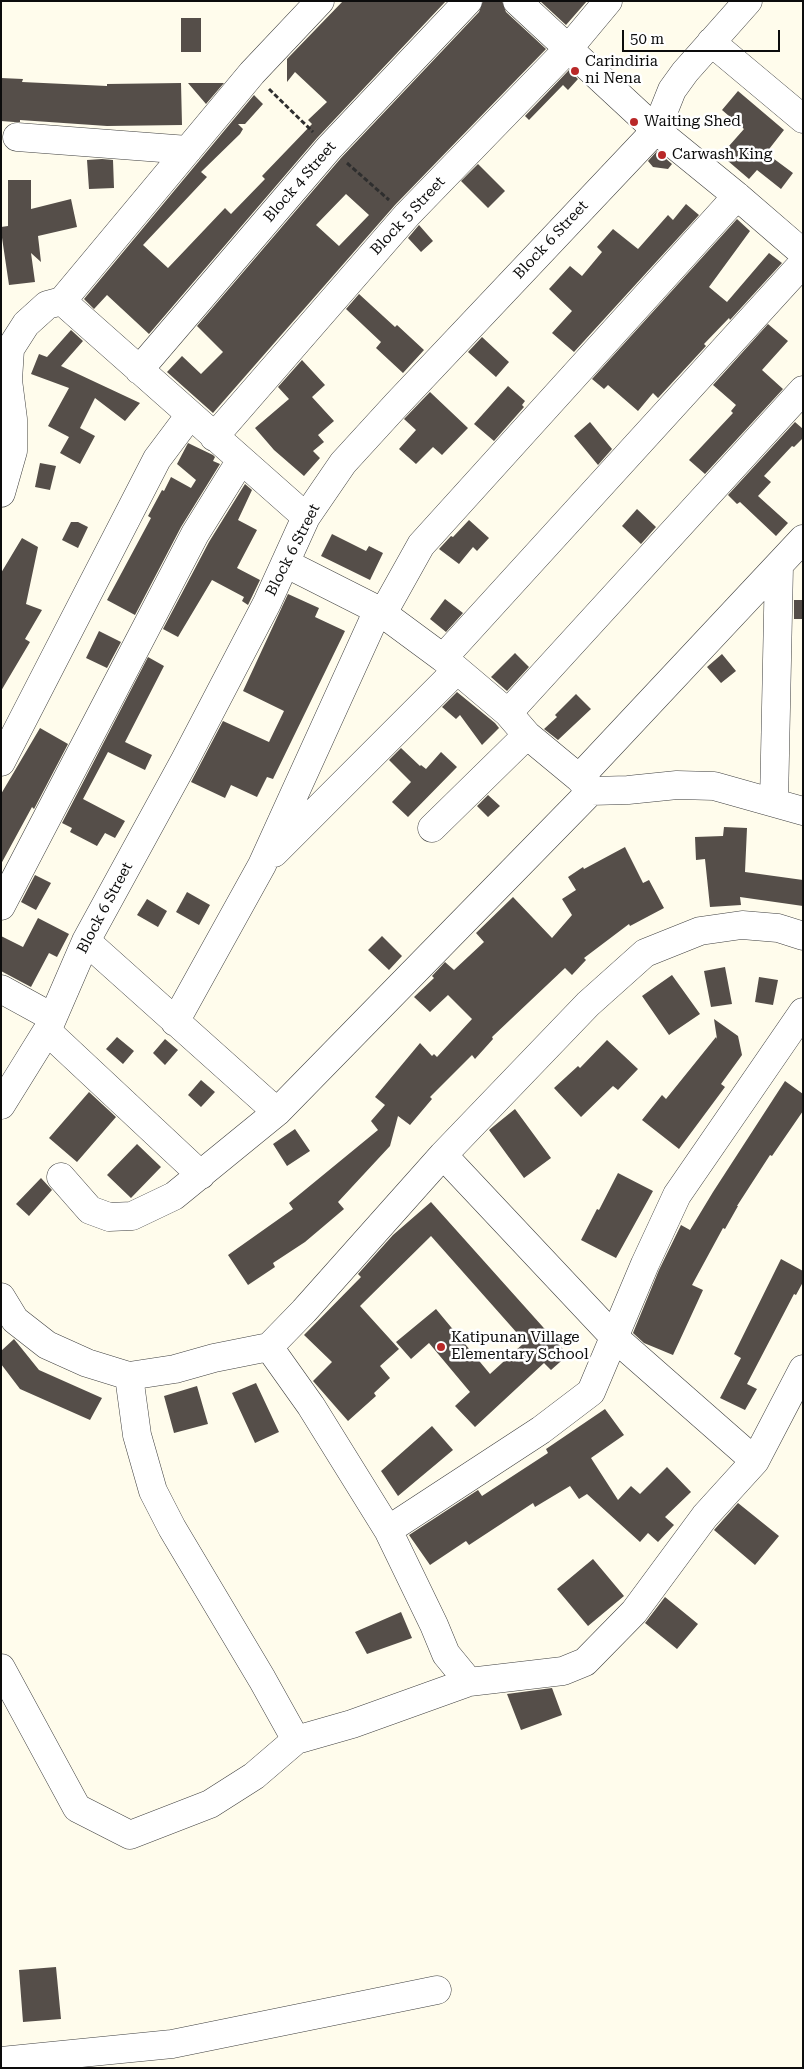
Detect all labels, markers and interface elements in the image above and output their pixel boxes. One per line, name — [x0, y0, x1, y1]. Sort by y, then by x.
scale bar — [624, 20, 782, 52]
text: 50 m — [630, 30, 664, 48]
place label: Carindiria ni Nena — [585, 53, 658, 88]
marker: Carindiria ni Nena — [569, 65, 581, 77]
place label: Waiting Shed — [644, 113, 741, 131]
marker: Waiting Shed — [628, 116, 640, 128]
street label: Block 4 Street — [260, 138, 340, 226]
place label: Carwash King — [672, 146, 772, 164]
marker: Carwash King — [656, 149, 668, 161]
street label: Block 5 Street — [367, 173, 449, 259]
street label: Block 6 Street — [510, 197, 592, 283]
street label: Block 6 Street — [262, 501, 324, 599]
street label: Block 6 Street — [73, 859, 137, 957]
place label: Katipunan Village Elementary School — [451, 1329, 589, 1364]
marker: Katipunan Village Elementary School — [435, 1341, 447, 1353]

